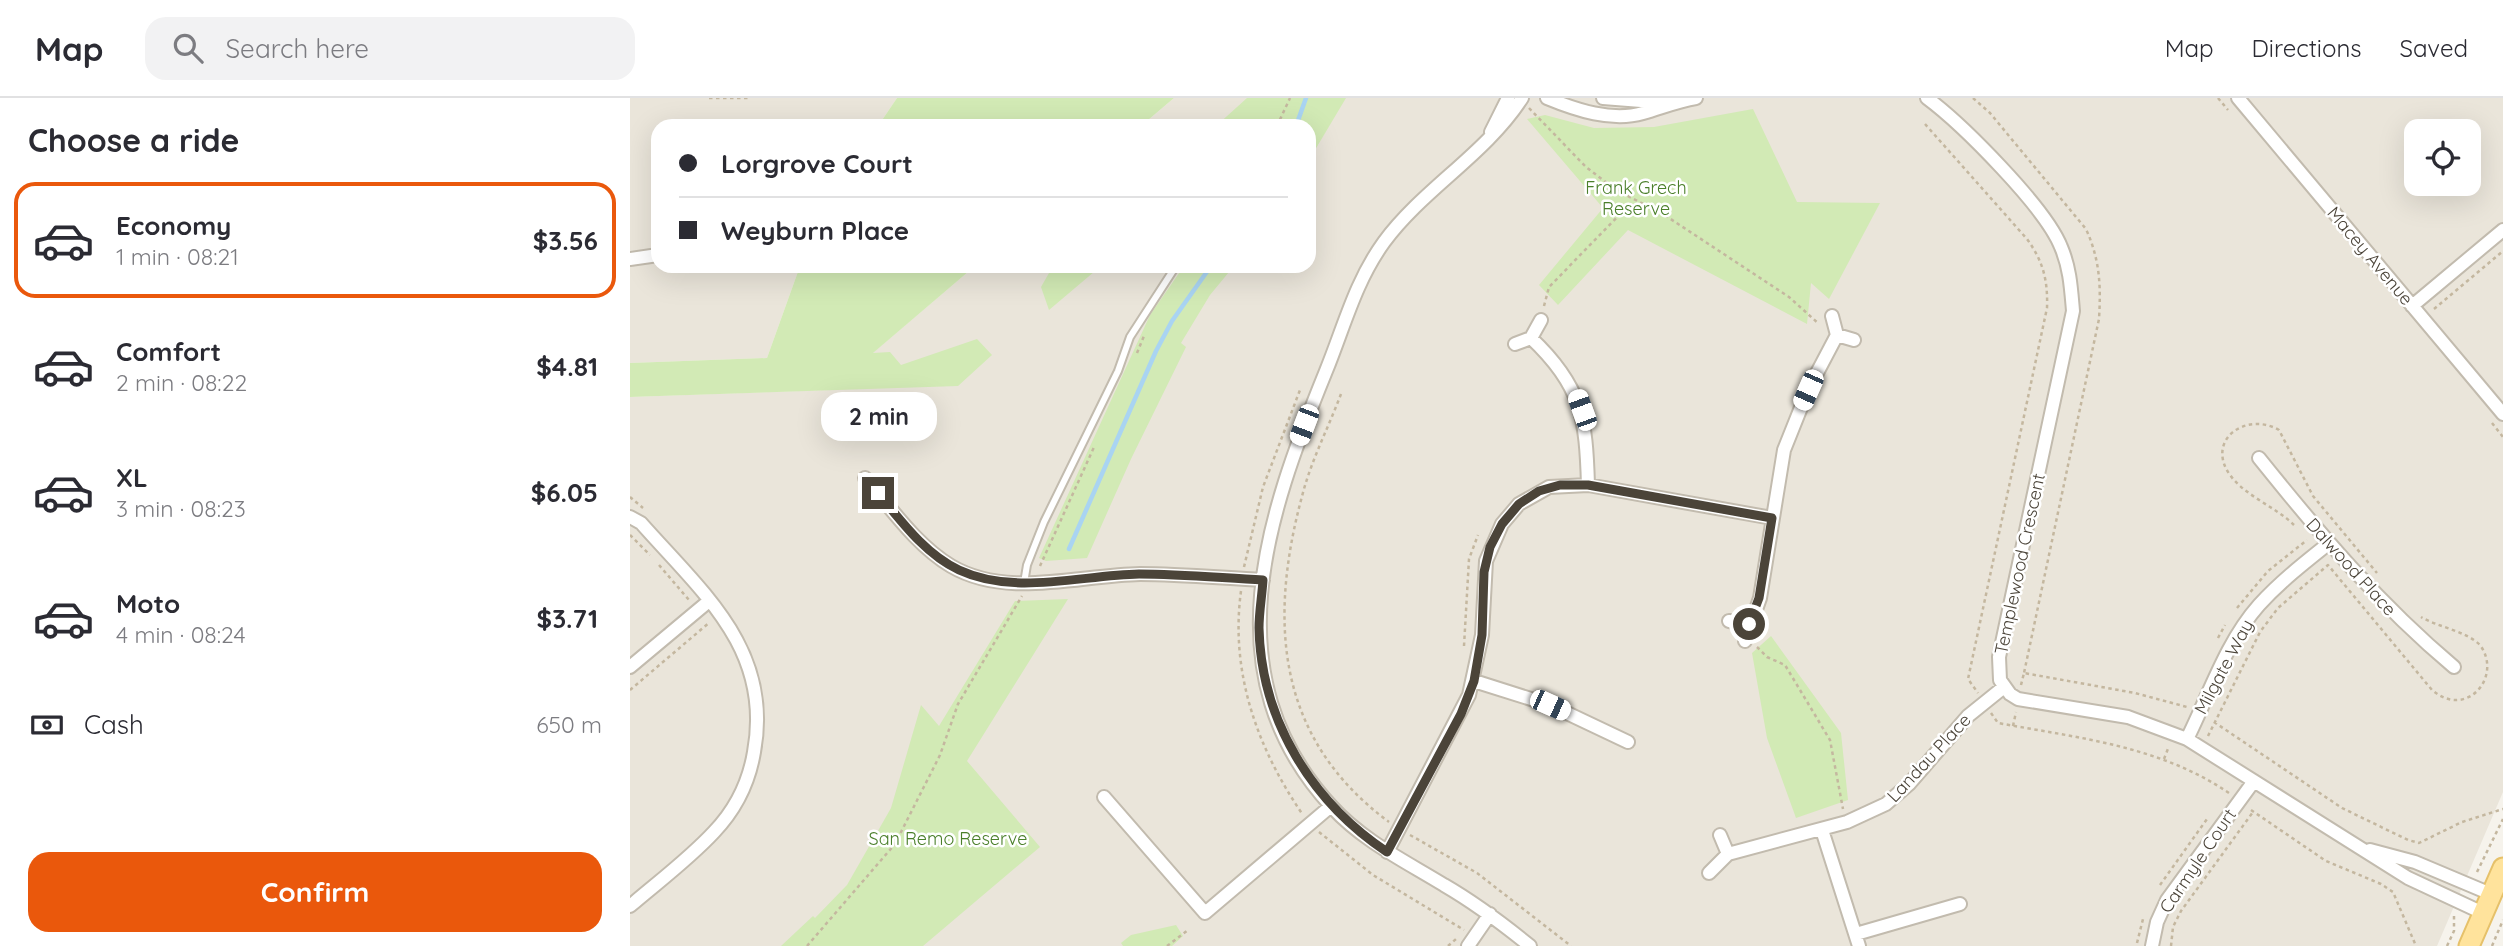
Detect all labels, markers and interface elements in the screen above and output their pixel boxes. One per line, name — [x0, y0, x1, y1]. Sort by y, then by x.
search box — [145, 17, 635, 80]
text: Map — [35, 28, 103, 69]
icon: search — [169, 29, 207, 67]
text: Search here — [225, 32, 369, 65]
text: Map — [2165, 33, 2214, 63]
text: Directions — [2252, 33, 2362, 63]
text: Saved — [2400, 33, 2468, 63]
map controls — [2404, 119, 2481, 196]
button: locate — [2404, 119, 2481, 196]
text: Choose a ride — [28, 120, 240, 160]
text: Lorgrove Court — [721, 147, 913, 180]
park label: Frank Grech Reserve — [1585, 176, 1687, 220]
street label: Macey Avenue — [2322, 202, 2418, 310]
icon: car — [32, 209, 95, 272]
text: Economy — [116, 209, 231, 242]
text: Weyburn Place — [721, 214, 909, 247]
text: $3.56 — [533, 224, 598, 257]
text: 1 min · 08:21 — [116, 242, 239, 271]
icon: car — [32, 335, 95, 398]
text: Comfort — [116, 335, 221, 368]
text: $4.81 — [536, 350, 598, 383]
car — [1790, 367, 1827, 413]
text: 2 min · 08:22 — [116, 368, 247, 397]
car — [1565, 387, 1600, 433]
callout: 2 min — [820, 392, 936, 440]
text: 2 min — [849, 402, 909, 431]
car — [1287, 402, 1322, 448]
icon: car — [32, 461, 95, 524]
text: XL — [116, 461, 148, 494]
street label: Templewood Crescent — [1989, 471, 2050, 656]
text: $6.05 — [531, 476, 598, 509]
route end — [862, 477, 894, 509]
text: 3 min · 08:23 — [116, 494, 246, 523]
street label: Dalwood Place — [2301, 513, 2401, 620]
icon: car — [32, 587, 95, 650]
text: Moto — [116, 587, 180, 620]
text: $3.71 — [537, 602, 598, 635]
route start — [1733, 608, 1765, 640]
street label: Milgate Way — [2189, 615, 2258, 718]
text: 4 min · 08:24 — [116, 620, 246, 649]
car — [1527, 687, 1574, 723]
icon: cash — [28, 706, 66, 744]
text: Cash — [84, 708, 144, 741]
street label: Landau Place — [1882, 709, 1976, 807]
text: 650 m — [536, 710, 602, 739]
street label: Carmyle Court — [2154, 804, 2241, 917]
park label: San Remo Reserve — [869, 827, 1027, 850]
button: Confirm — [28, 852, 602, 932]

